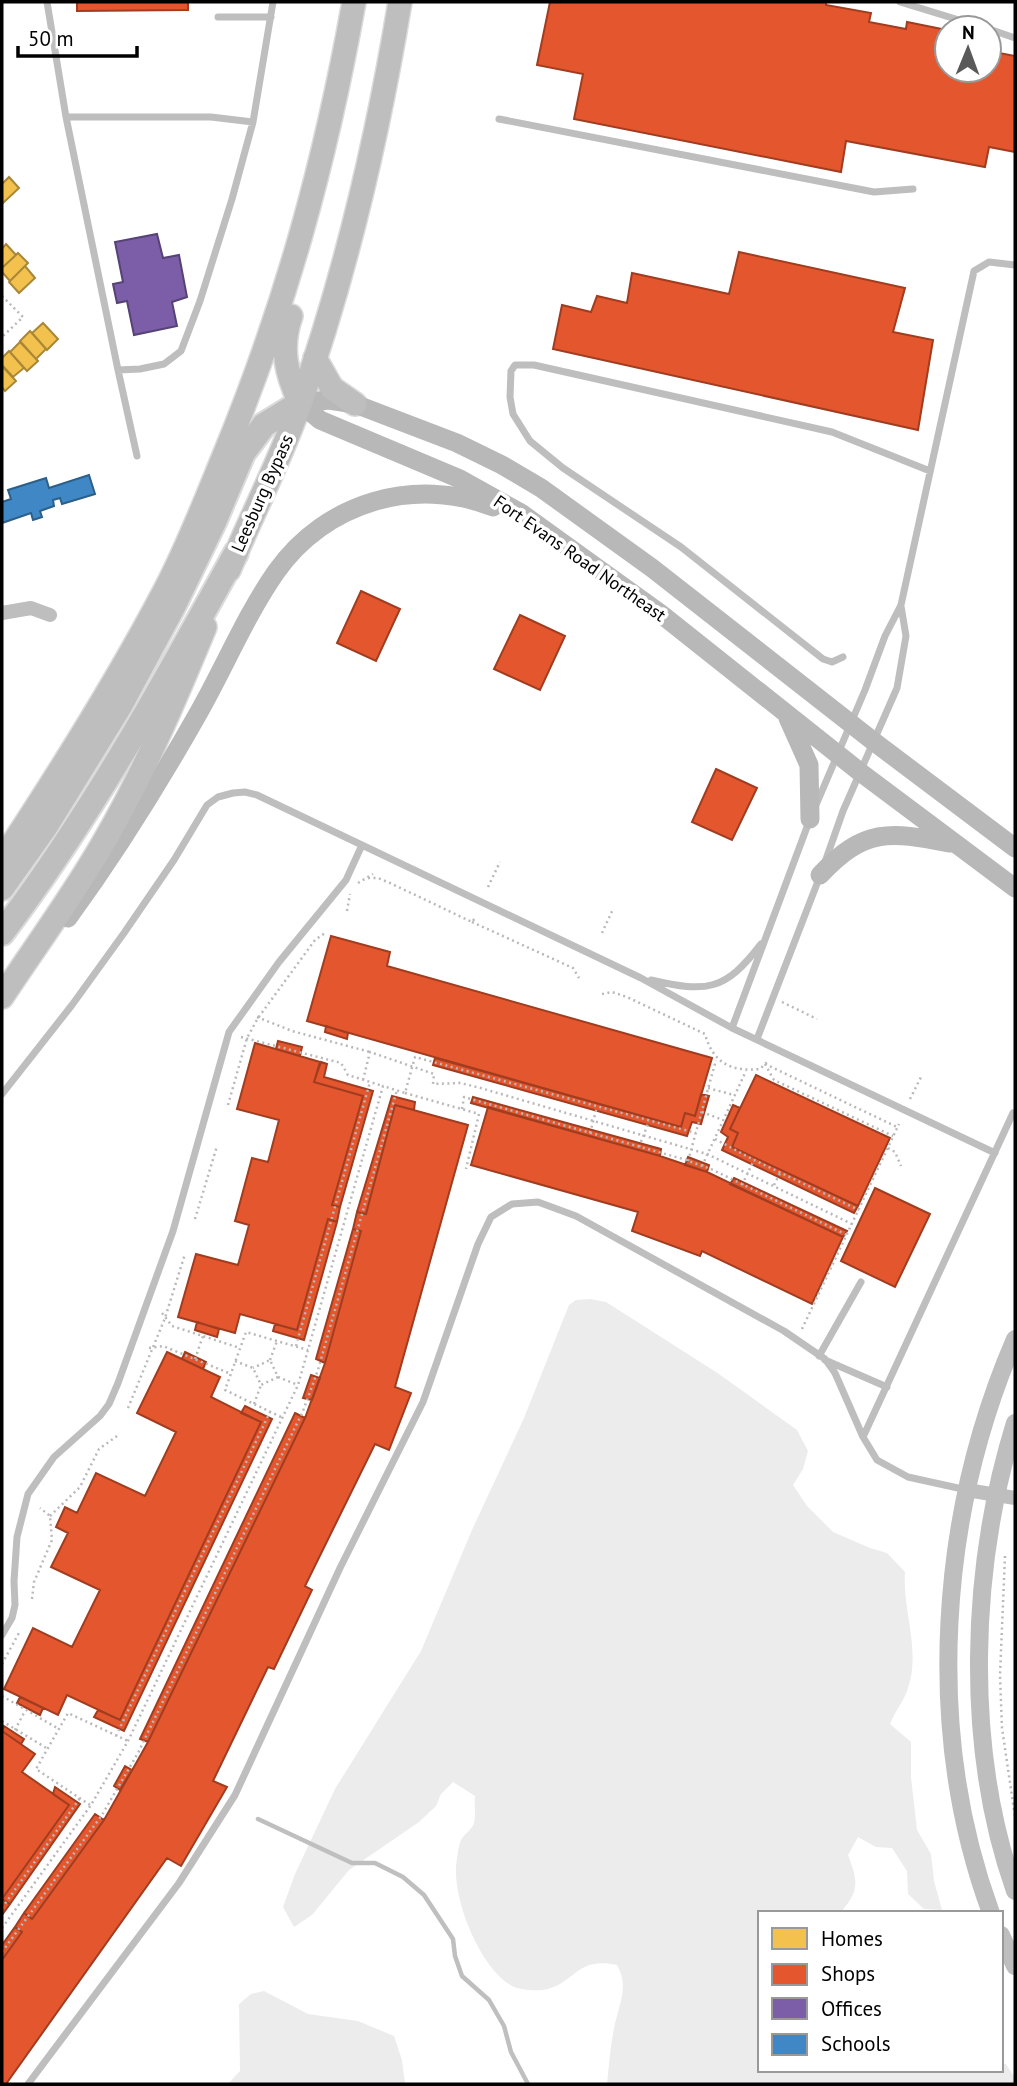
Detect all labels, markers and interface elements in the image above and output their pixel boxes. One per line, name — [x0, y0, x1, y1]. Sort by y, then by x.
scale bar — [18, 14, 136, 58]
north arrow — [933, 14, 1003, 84]
text: N — [962, 20, 975, 44]
text: 50 m — [28, 25, 74, 52]
street label: Leesburg Bypass — [226, 430, 298, 556]
street label: Fort Evans Road Northeast — [489, 490, 671, 626]
legend — [758, 1911, 1003, 2072]
text: Homes — [821, 1925, 883, 1952]
text: Shops — [821, 1960, 875, 1987]
text: Offices — [821, 1995, 882, 2022]
text: Schools — [821, 2030, 891, 2057]

